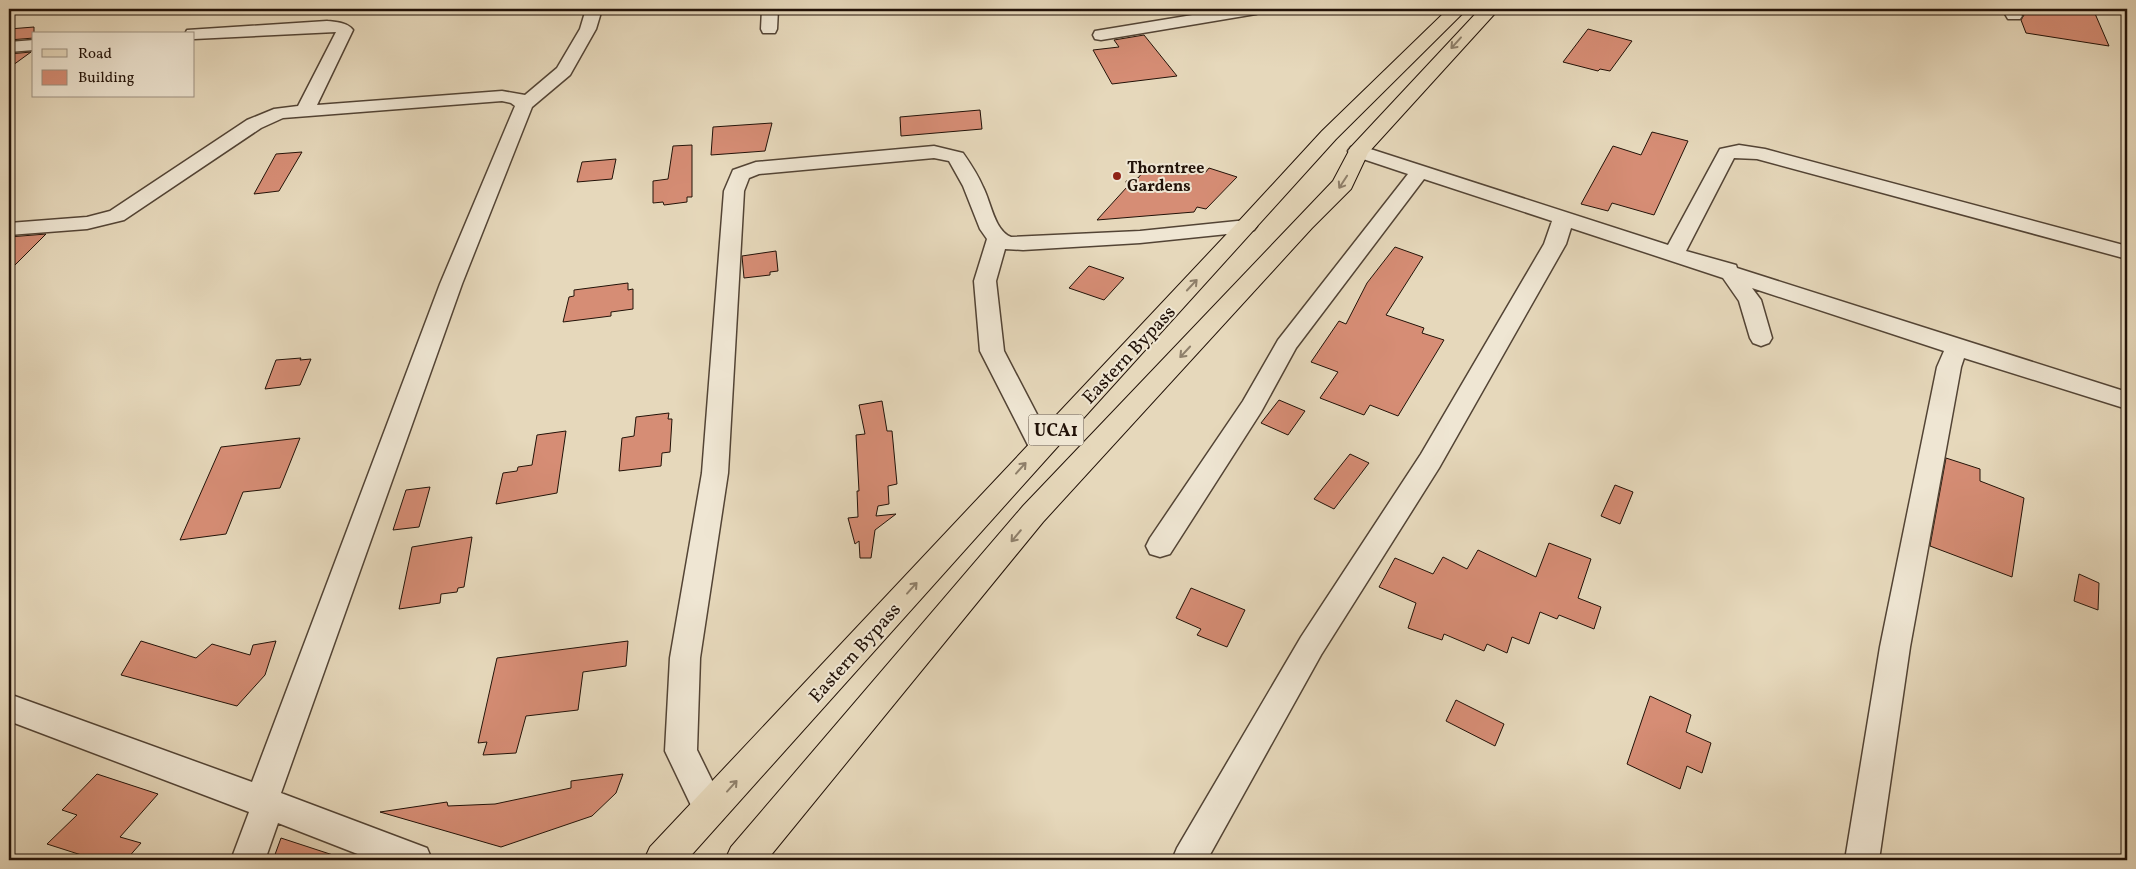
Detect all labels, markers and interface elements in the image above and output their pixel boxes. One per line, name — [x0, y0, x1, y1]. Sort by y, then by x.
legend — [32, 32, 195, 98]
one-way arrow — [1450, 37, 1462, 50]
text: Road — [78, 44, 112, 65]
text: Building — [78, 68, 135, 89]
place label: Thorntree Gardens — [1127, 158, 1204, 198]
marker: Thorntree Gardens — [1111, 170, 1123, 182]
one-way arrow — [1337, 174, 1347, 188]
one-way arrow — [1186, 279, 1198, 292]
street label: Eastern Bypass — [1077, 300, 1182, 410]
one-way arrow — [1179, 345, 1190, 358]
road number: UCA1 — [1028, 414, 1084, 446]
one-way arrow — [1015, 462, 1027, 475]
one-way arrow — [1010, 529, 1021, 542]
one-way arrow — [906, 582, 918, 595]
street label: Eastern Bypass — [804, 598, 907, 709]
one-way arrow — [726, 779, 737, 792]

